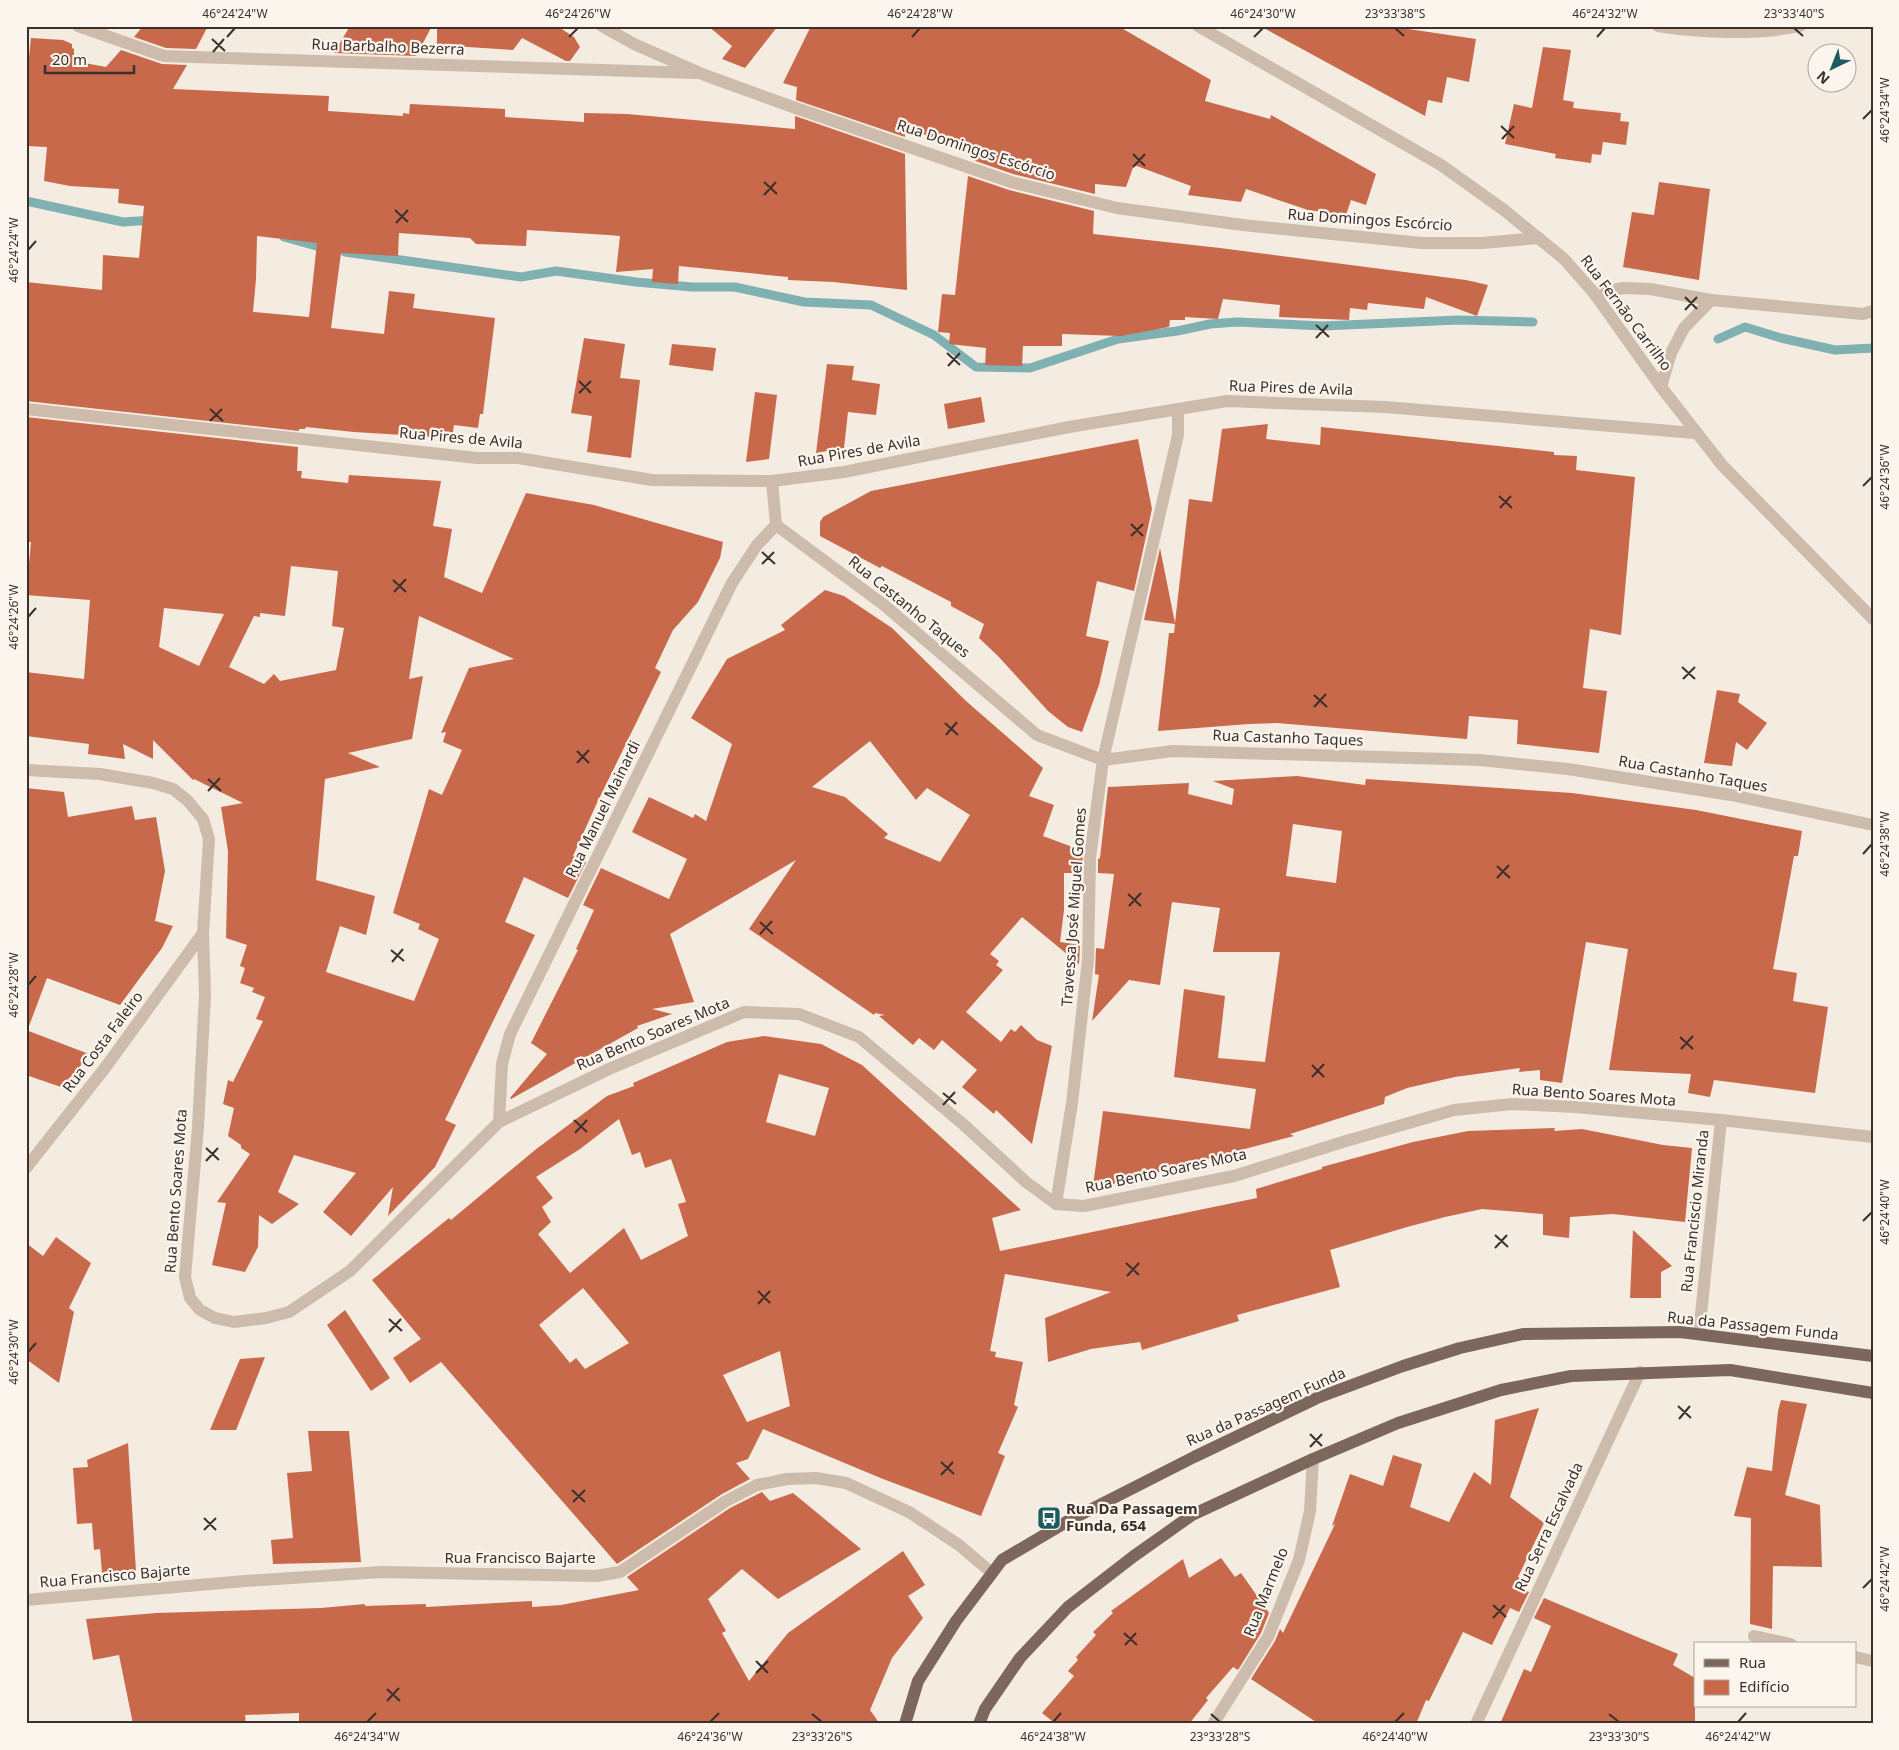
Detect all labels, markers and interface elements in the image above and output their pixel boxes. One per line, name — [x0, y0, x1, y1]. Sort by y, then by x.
text: 46°24'24"W — [202, 5, 268, 22]
text: 46°24'26"W — [545, 5, 611, 22]
text: 46°24'28"W — [887, 5, 953, 22]
text: 46°24'30"W — [1230, 5, 1296, 22]
text: 23°33'38"S — [1365, 5, 1426, 22]
text: 46°24'32"W — [1572, 5, 1638, 22]
text: 23°33'40"S — [1764, 5, 1825, 22]
street label: Rua Barbalho Bezerra — [311, 33, 465, 59]
scale bar — [45, 42, 134, 74]
north arrow — [1806, 42, 1856, 92]
text: 20 m — [52, 49, 87, 69]
text: N — [1812, 67, 1833, 89]
text: 46°24'34"W — [1876, 77, 1893, 143]
street label: Rua Domingos Escórcio — [895, 114, 1058, 184]
street label: Rua Domingos Escórcio — [1287, 203, 1453, 235]
text: 46°24'24"W — [5, 217, 22, 283]
street label: Rua Fernão Carrilho — [1577, 250, 1677, 374]
street label: Rua Pires de Avila — [1229, 375, 1353, 399]
street label: Rua Pires de Avila — [398, 422, 524, 452]
street label: Rua Pires de Avila — [796, 429, 922, 471]
text: 46°24'36"W — [1876, 444, 1893, 510]
street label: Rua Castanho Taques — [845, 551, 975, 662]
text: 46°24'26"W — [5, 584, 22, 650]
street label: Rua Castanho Taques — [1212, 724, 1364, 750]
street label: Rua Manuel Mainardi — [560, 737, 644, 880]
street label: Rua Castanho Taques — [1617, 750, 1769, 796]
street label: Travessa José Miguel Gomes — [1056, 807, 1090, 1007]
text: 46°24'38"W — [1876, 811, 1893, 877]
text: 46°24'28"W — [5, 952, 22, 1018]
street label: Rua Costa Faleiro — [58, 987, 147, 1096]
street label: Rua Bento Soares Mota — [573, 992, 732, 1074]
street label: Rua Bento Soares Mota — [1511, 1078, 1677, 1110]
street label: Rua Bento Soares Mota — [159, 1108, 191, 1274]
street label: Rua Franciscio Miranda — [1676, 1129, 1712, 1293]
street label: Rua Bento Soares Mota — [1083, 1143, 1248, 1197]
text: 46°24'40"W — [1876, 1179, 1893, 1245]
street label: Rua da Passagem Funda — [1666, 1306, 1840, 1344]
text: 46°24'30"W — [5, 1319, 22, 1385]
street label: Rua da Passagem Funda — [1183, 1362, 1348, 1450]
street label: Rua Serra Escalvada — [1509, 1459, 1587, 1595]
place label: Rua Da Passagem Funda, 654 — [1066, 1498, 1198, 1535]
bus stop icon: Rua Da Passagem Funda, 654 — [1036, 1505, 1062, 1531]
street label: Rua Marmelo — [1238, 1544, 1292, 1639]
text: 46°24'42"W — [1876, 1546, 1893, 1612]
street label: Rua Francisco Bajarte — [444, 1547, 596, 1567]
street label: Rua Francisco Bajarte — [39, 1558, 191, 1592]
legend — [1694, 1642, 1856, 1708]
text: Rua — [1739, 1652, 1766, 1672]
text: Edifício — [1739, 1676, 1790, 1696]
text: 46°24'34"W — [334, 1728, 400, 1745]
text: 46°24'36"W — [677, 1728, 743, 1745]
text: 23°33'26"S — [792, 1728, 853, 1745]
text: 46°24'38"W — [1020, 1728, 1086, 1745]
text: 23°33'28"S — [1190, 1728, 1251, 1745]
text: 46°24'40"W — [1362, 1728, 1428, 1745]
text: 23°33'30"S — [1589, 1728, 1650, 1745]
text: 46°24'42"W — [1705, 1728, 1771, 1745]

